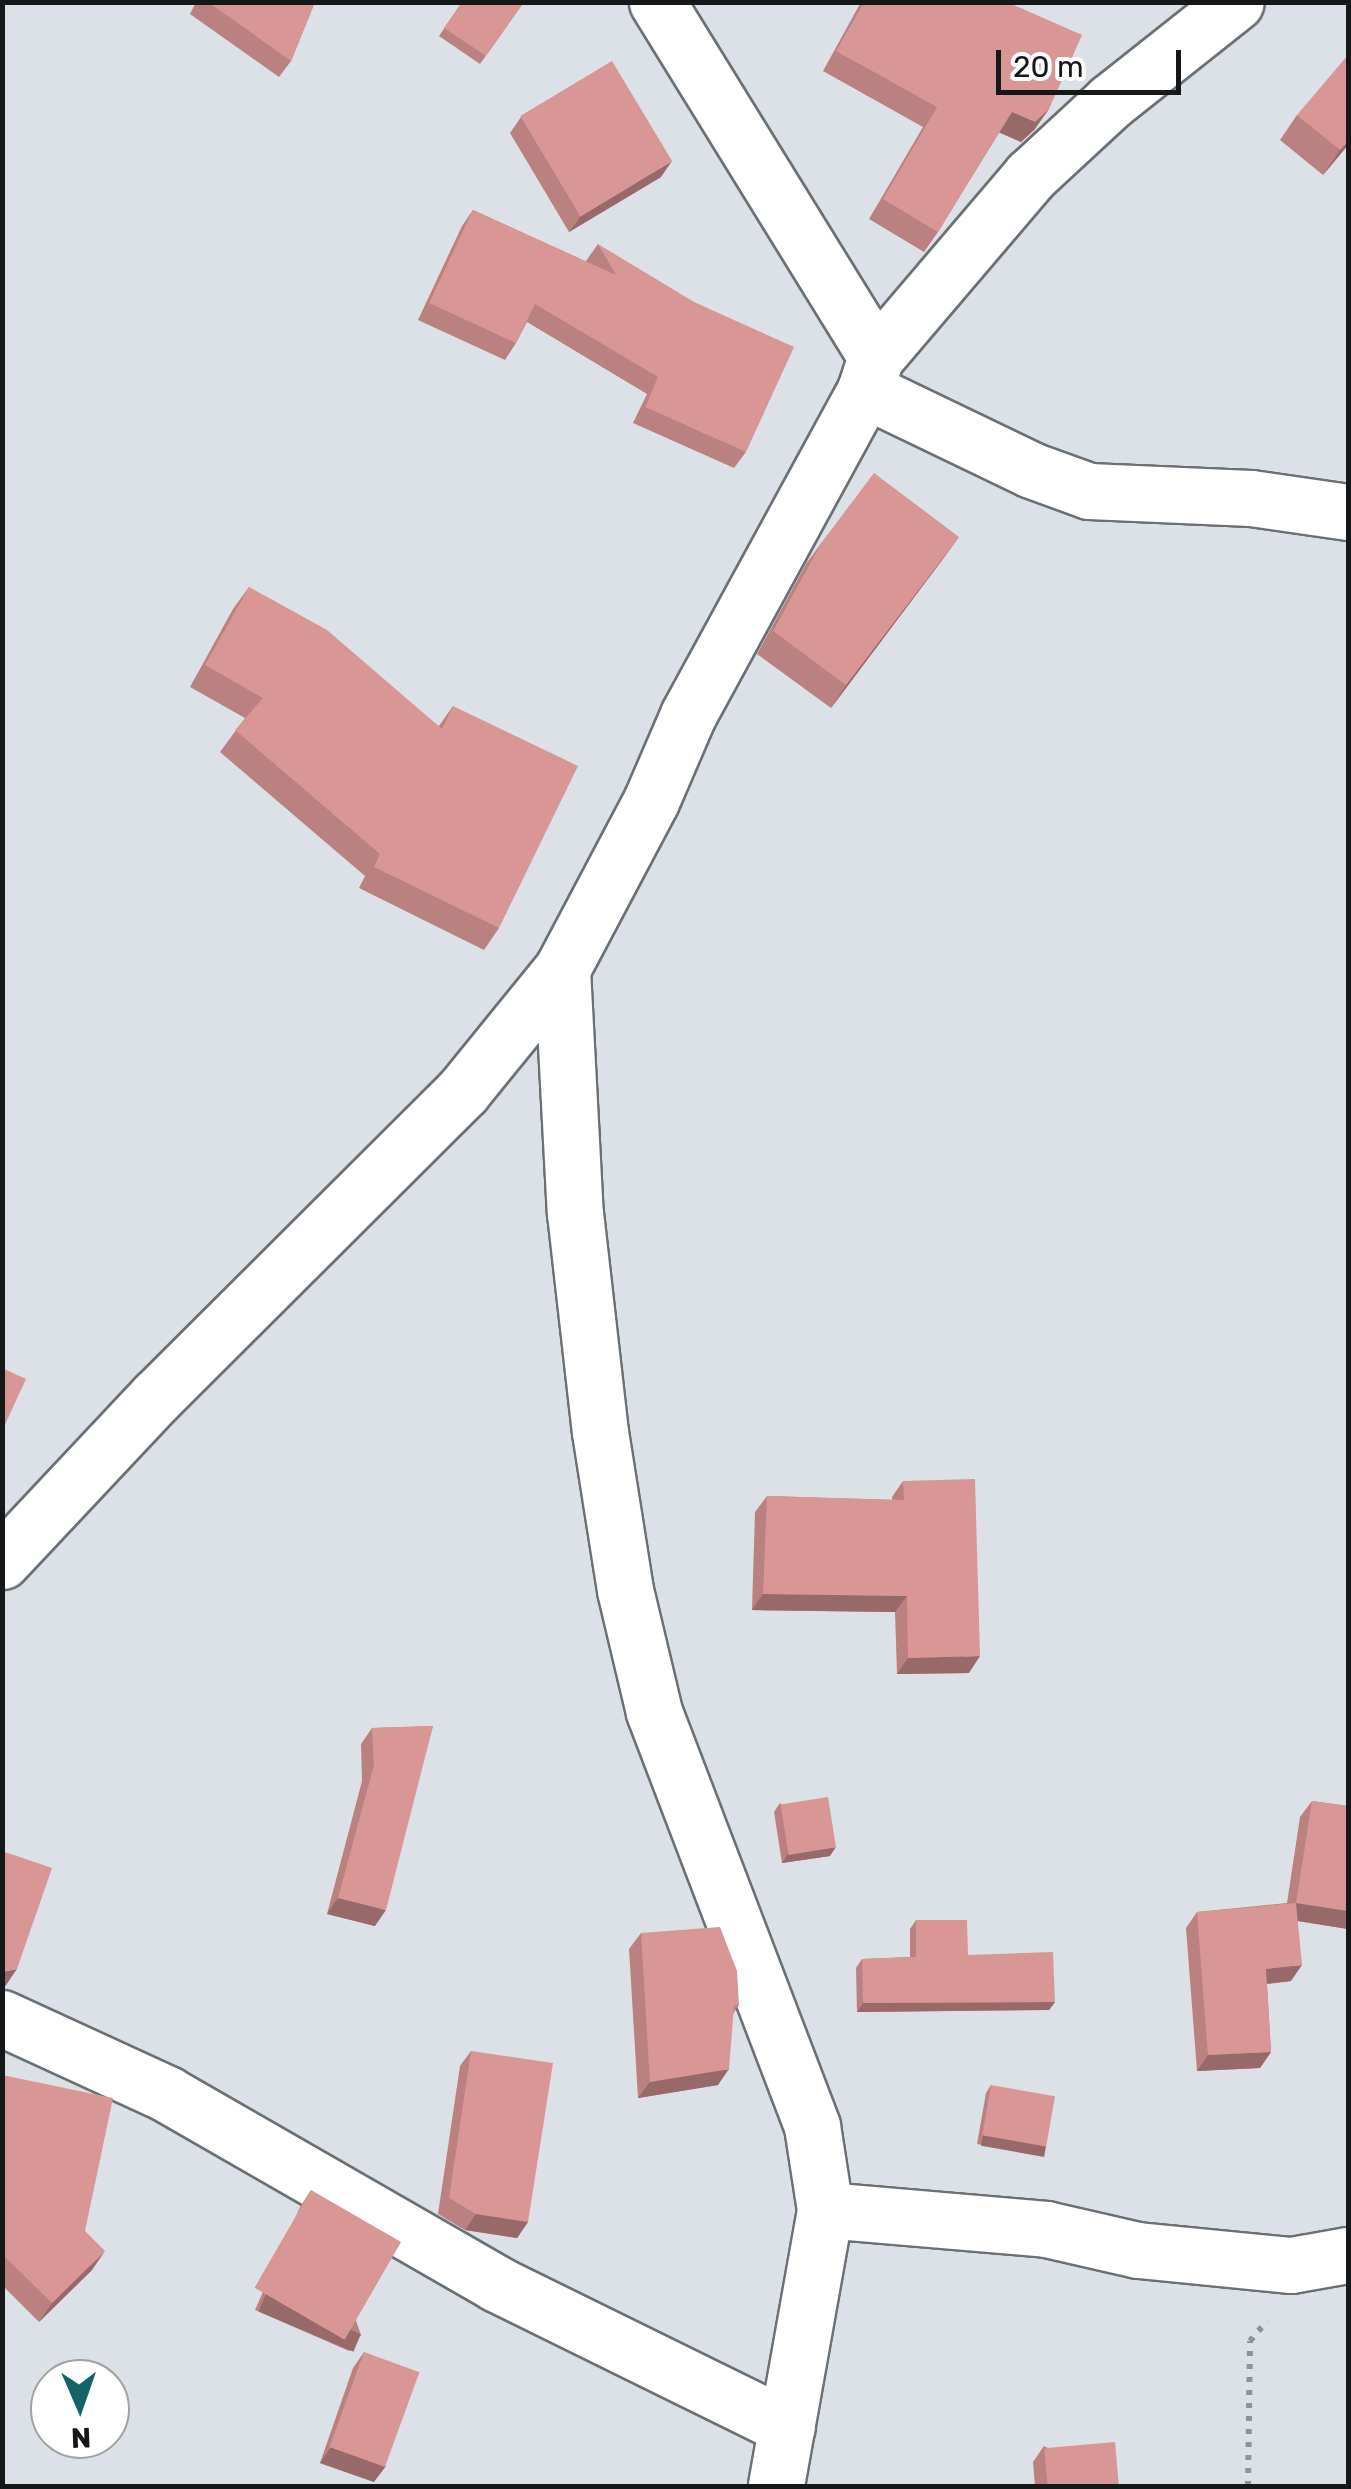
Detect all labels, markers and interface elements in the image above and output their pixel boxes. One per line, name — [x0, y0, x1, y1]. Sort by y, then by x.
scale bar — [1001, 30, 1186, 92]
text: 20 m — [1013, 49, 1084, 85]
north arrow — [30, 2359, 130, 2459]
text: N — [70, 2421, 92, 2454]

